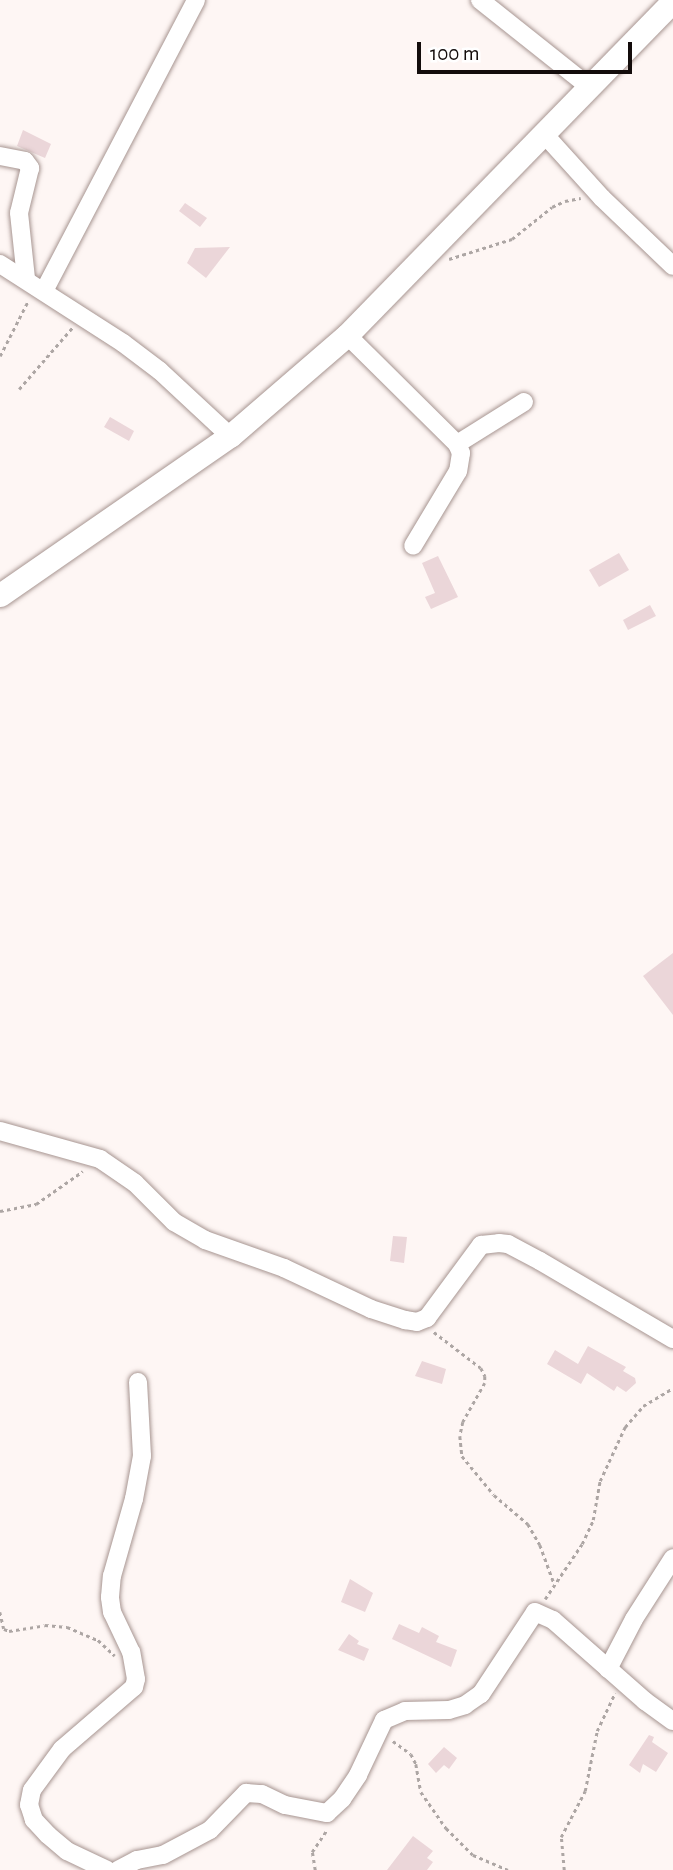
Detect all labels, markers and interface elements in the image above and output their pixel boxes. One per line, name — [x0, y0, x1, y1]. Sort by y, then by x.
scale bar — [421, 28, 636, 72]
text: 100 m — [430, 43, 480, 64]

